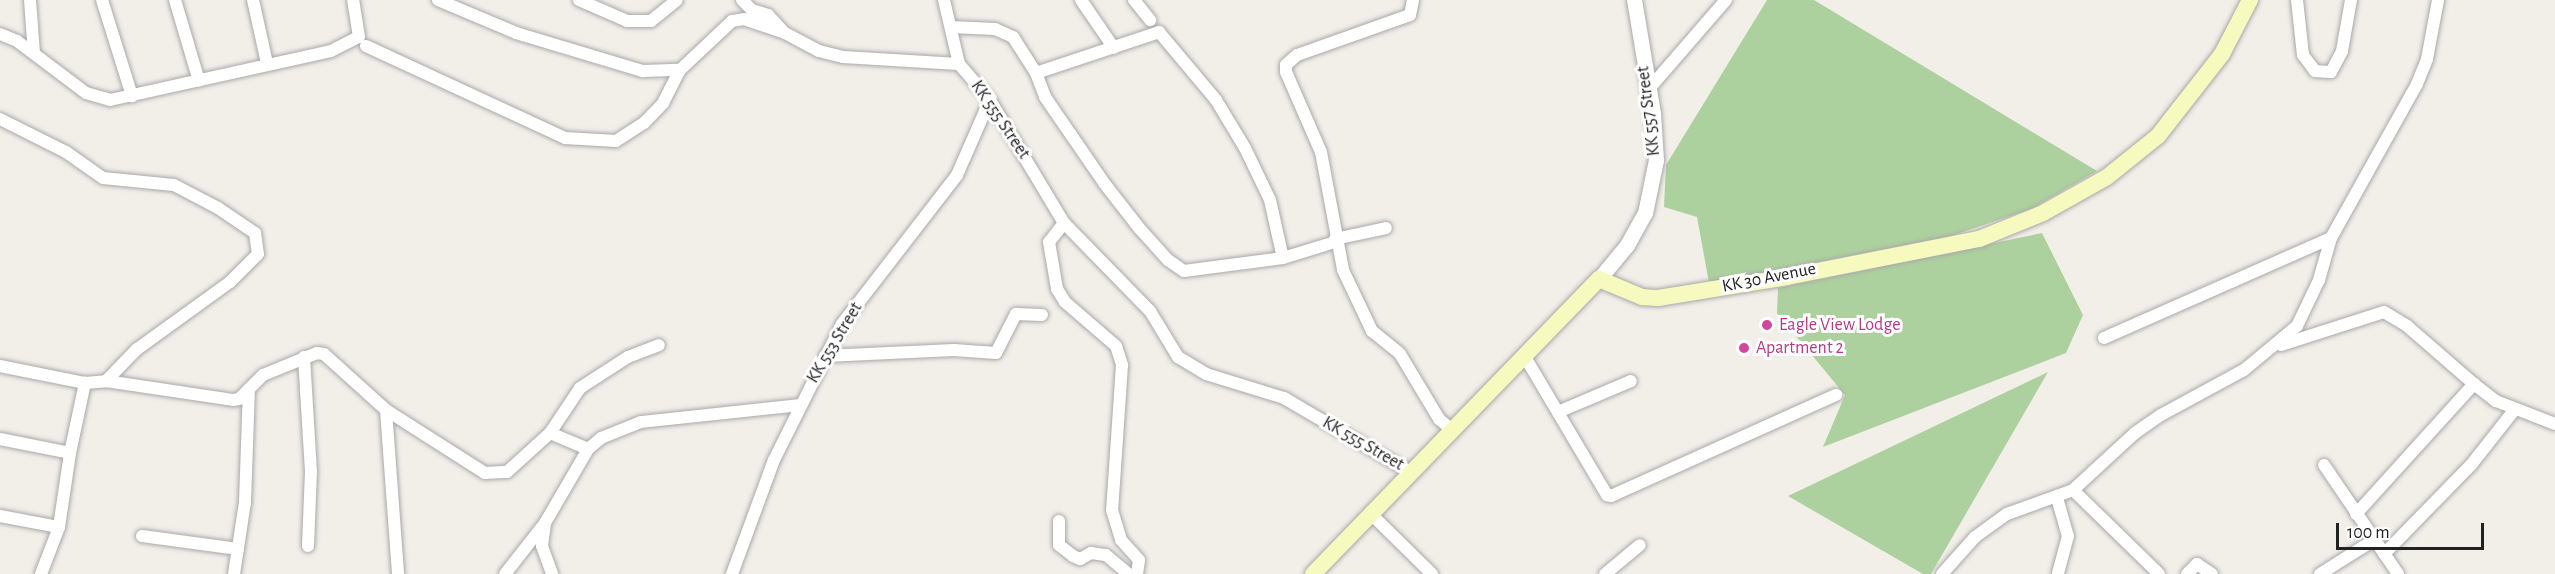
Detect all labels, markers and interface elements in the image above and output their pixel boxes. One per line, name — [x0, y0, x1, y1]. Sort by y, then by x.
street label: KK 557 Street — [1633, 65, 1665, 157]
street label: KK 555 Street — [966, 76, 1034, 164]
street label: KK 30 Avenue — [1720, 258, 1818, 298]
street label: KK 553 Street — [802, 299, 868, 387]
place label: Eagle View Lodge — [1779, 314, 1900, 336]
marker: Eagle View Lodge — [1760, 318, 1774, 332]
place label: Apartment 2 — [1756, 337, 1844, 359]
marker: Apartment 2 — [1737, 341, 1751, 355]
street label: KK 555 Street — [1318, 412, 1408, 476]
scale bar — [2339, 511, 2488, 549]
text: 100 m — [2347, 524, 2390, 542]

